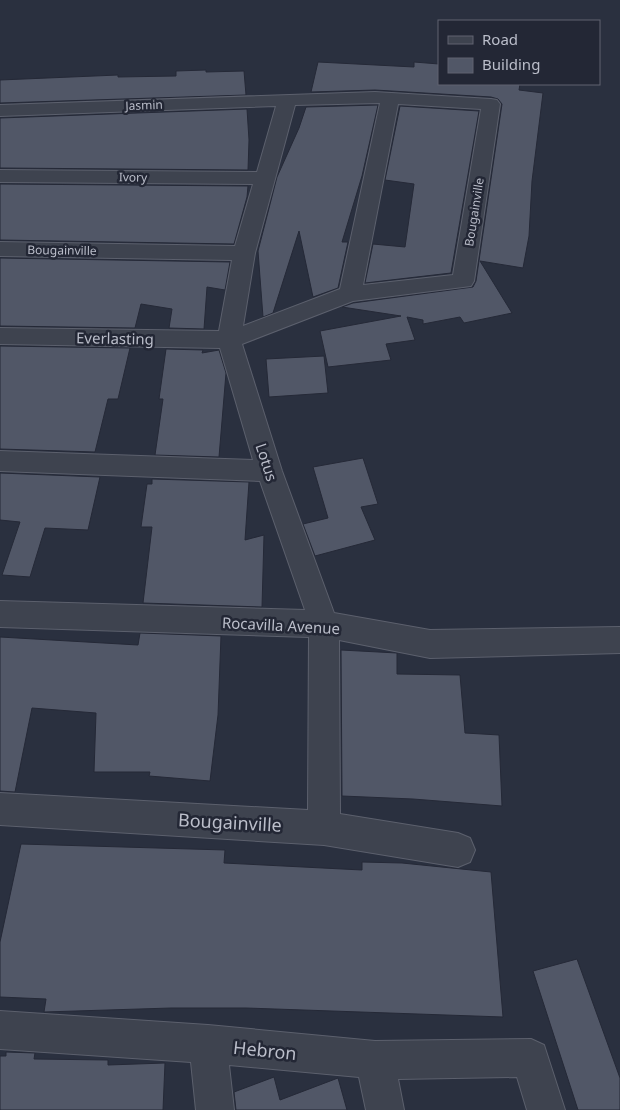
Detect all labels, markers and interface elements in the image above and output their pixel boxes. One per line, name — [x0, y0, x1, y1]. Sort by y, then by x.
legend — [438, 20, 600, 85]
text: Road — [482, 29, 518, 49]
text: Building — [482, 54, 540, 74]
street label: Jasmin — [124, 96, 163, 114]
street label: Ivory — [119, 168, 148, 186]
street label: Bougainville — [460, 176, 488, 248]
street label: Bougainville — [27, 241, 97, 259]
street label: Everlasting — [76, 327, 154, 349]
street label: Lotus — [251, 440, 283, 484]
street label: Rocavilla Avenue — [221, 612, 341, 638]
street label: Bougainville — [177, 807, 283, 837]
street label: Hebron — [232, 1035, 298, 1065]

